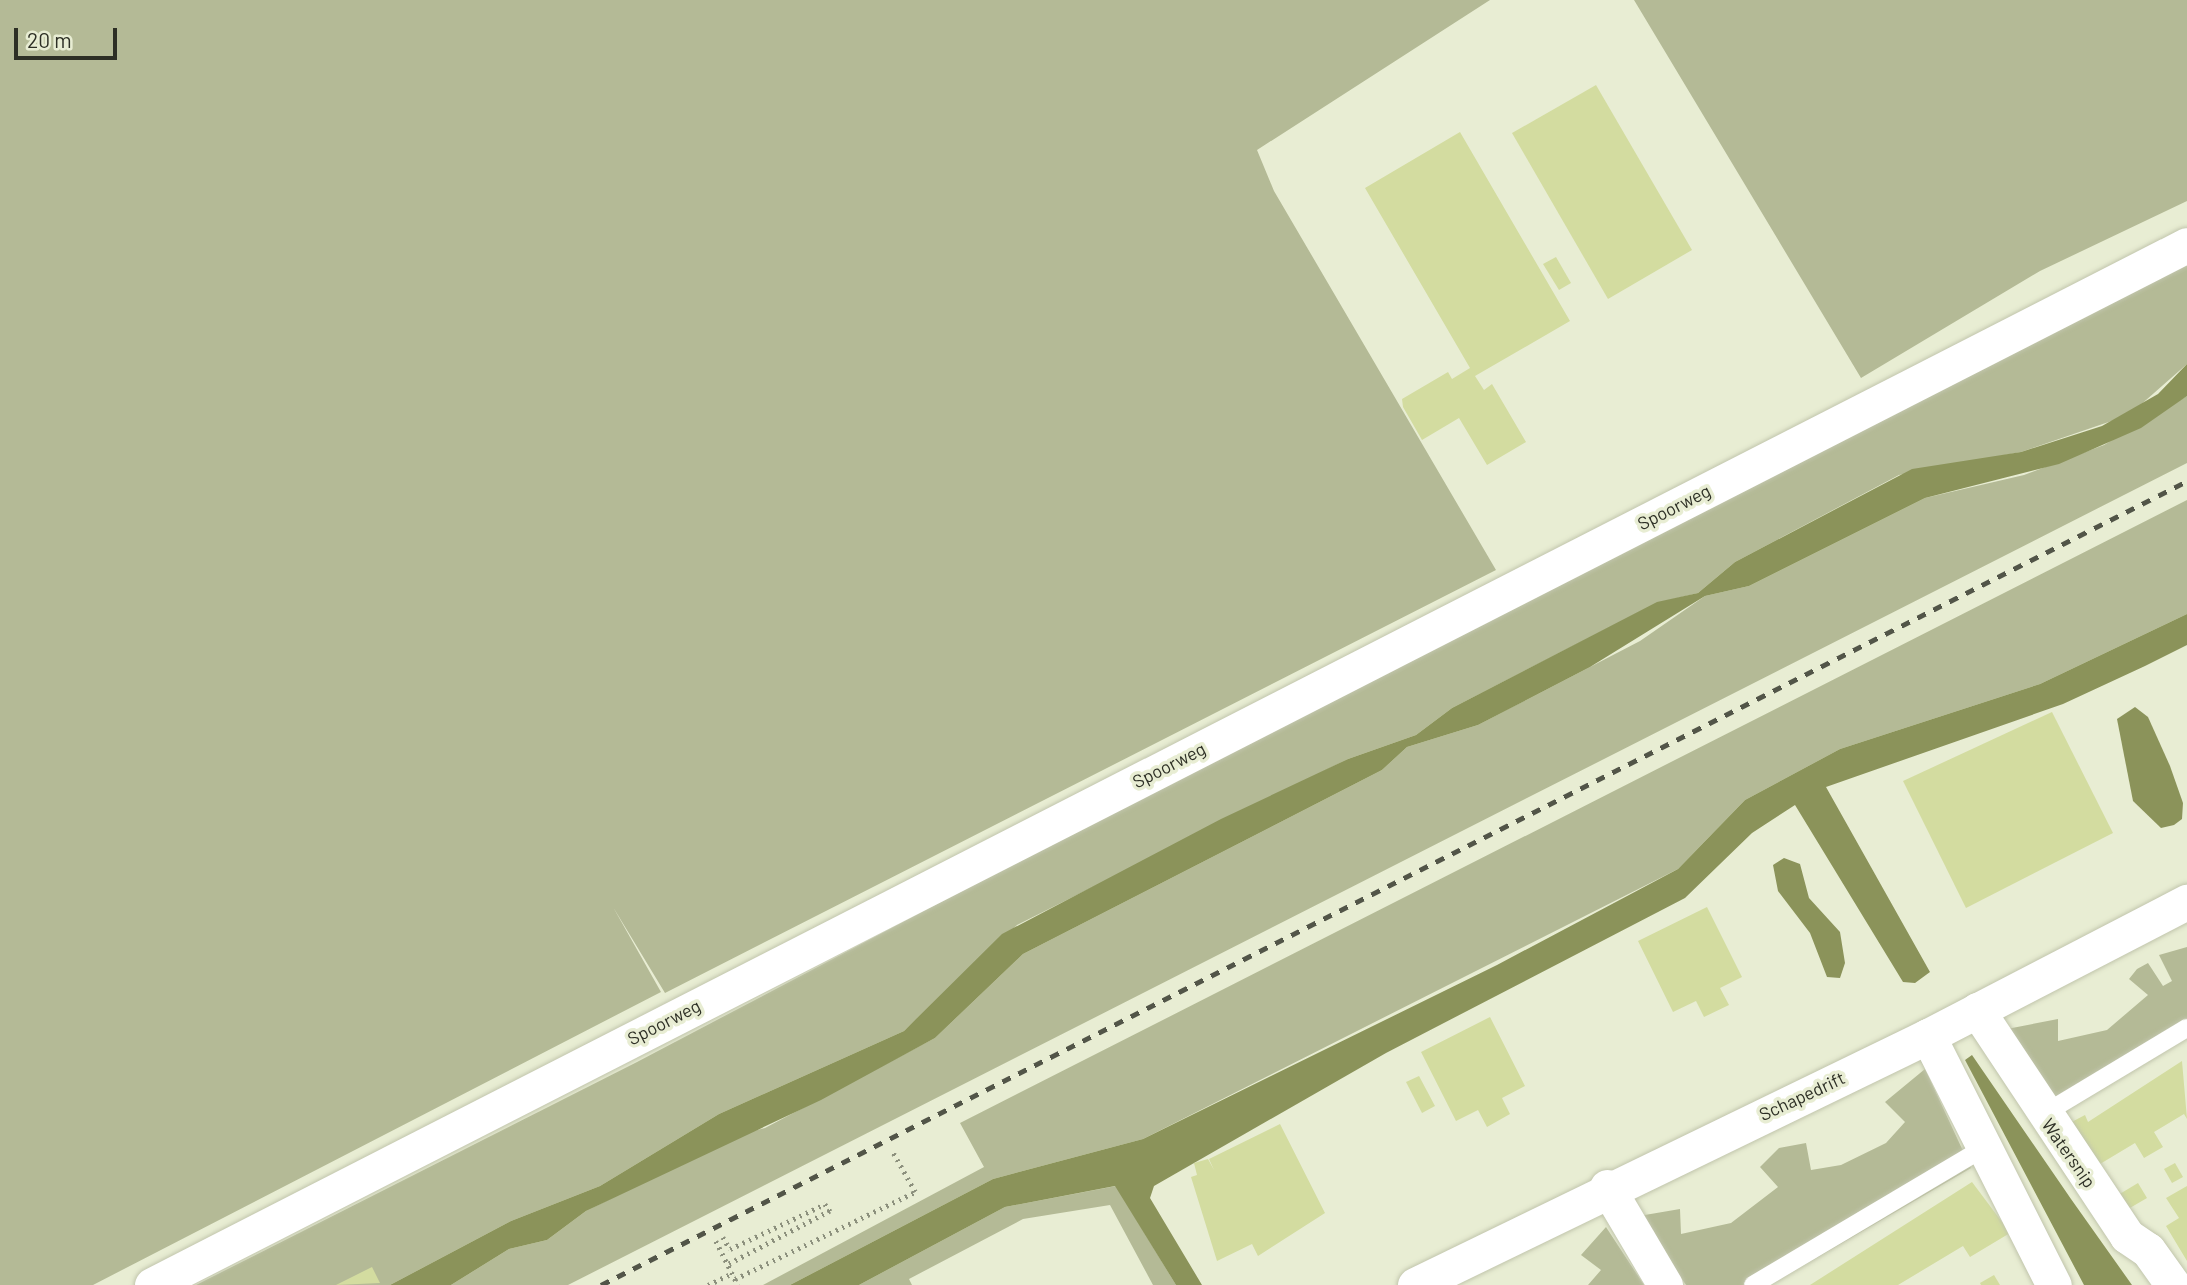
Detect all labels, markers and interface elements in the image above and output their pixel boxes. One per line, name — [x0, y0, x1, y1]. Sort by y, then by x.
scale bar — [18, 14, 121, 58]
text: 20 m — [27, 27, 72, 52]
street label: Spoorweg — [1634, 479, 1714, 535]
street label: Spoorweg — [1129, 737, 1209, 793]
street label: Spoorweg — [624, 994, 704, 1050]
street label: Schapedrift — [1756, 1067, 1848, 1125]
street label: Watersnip — [2037, 1114, 2101, 1192]

